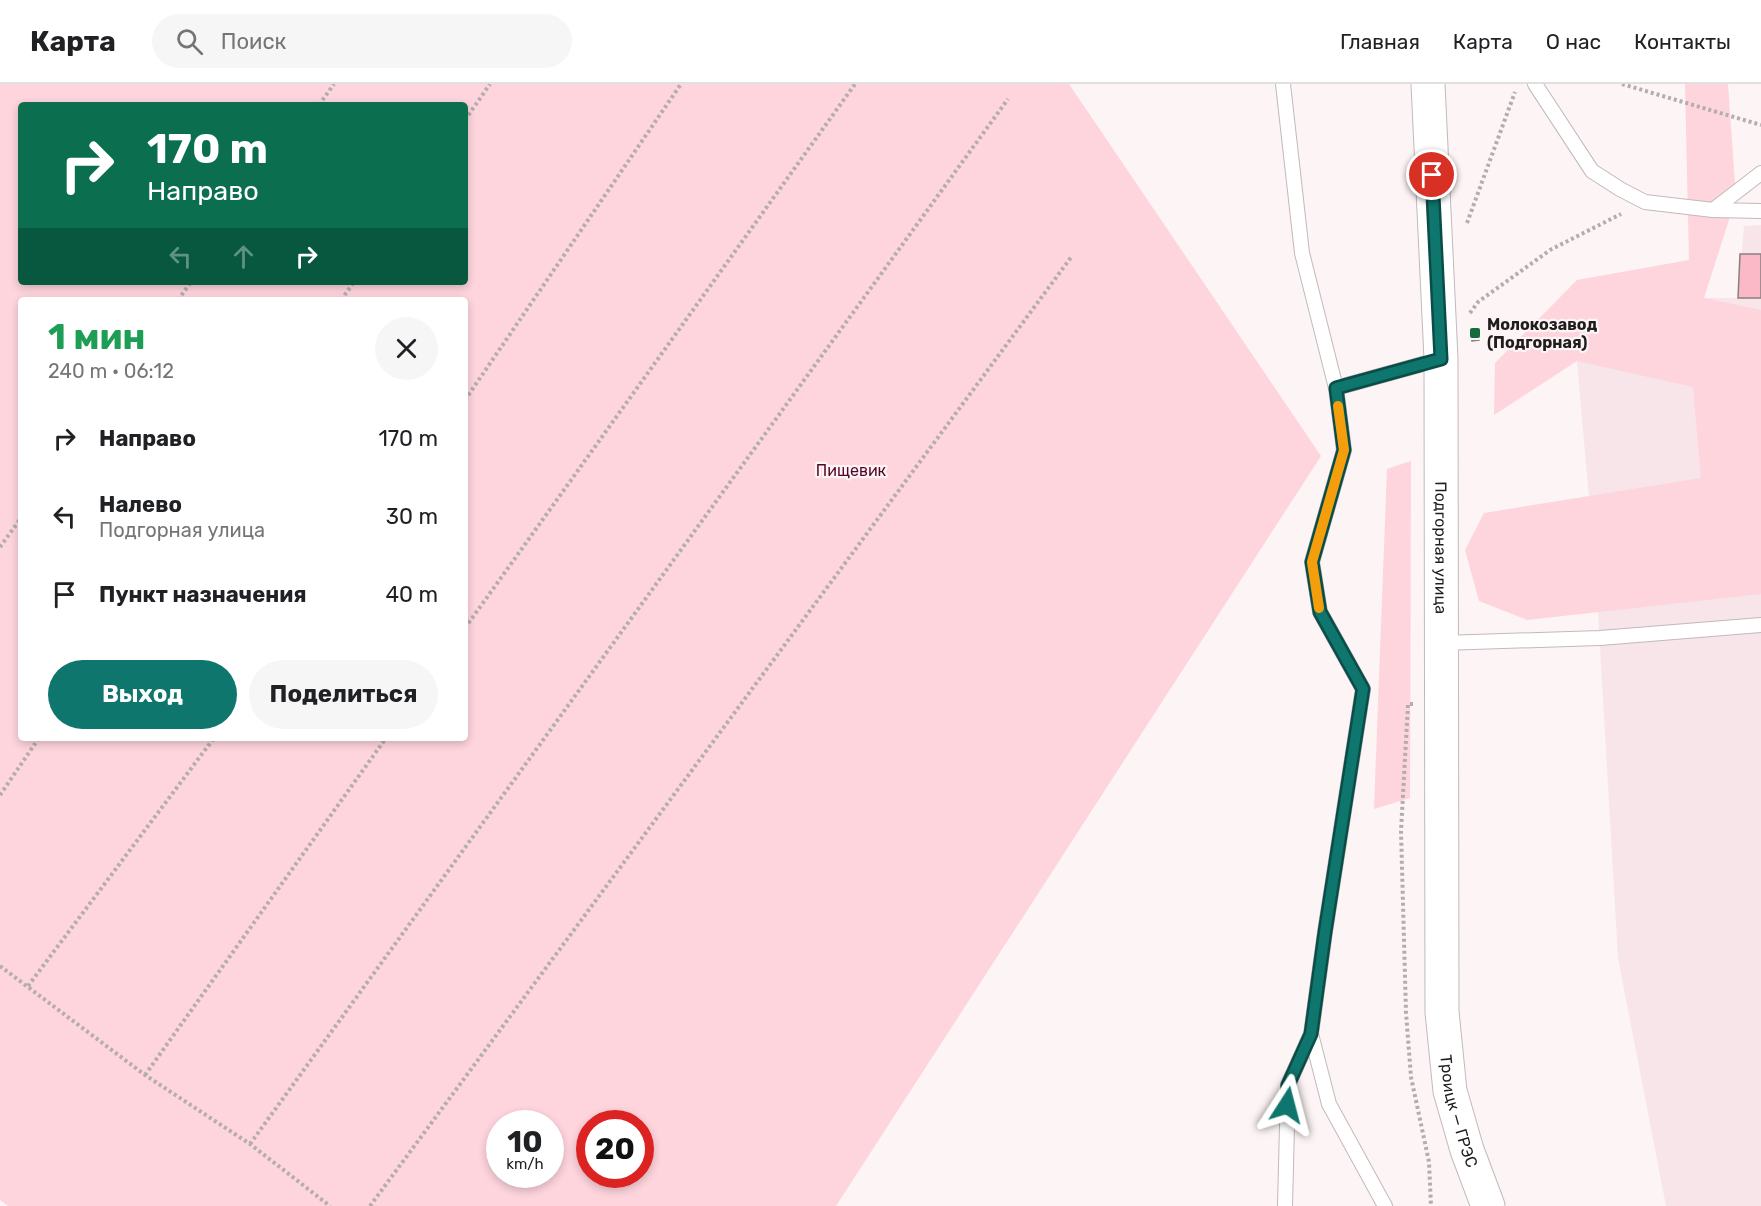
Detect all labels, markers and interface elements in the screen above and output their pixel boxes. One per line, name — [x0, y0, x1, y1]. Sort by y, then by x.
search box — [152, 14, 572, 68]
text: Карта — [30, 25, 116, 58]
icon: search — [173, 25, 206, 58]
text: Поиск — [221, 28, 286, 55]
text: Главная — [1340, 29, 1420, 54]
text: Карта — [1453, 29, 1513, 54]
text: О нас — [1546, 29, 1601, 54]
text: Контакты — [1634, 29, 1731, 54]
text: 170 m — [147, 124, 268, 174]
icon: right — [48, 126, 126, 204]
pin — [1406, 149, 1457, 200]
icon: arrive — [1415, 158, 1448, 191]
text: Направо — [147, 175, 259, 207]
icon: left — [164, 240, 197, 273]
icon: ahead — [227, 240, 260, 273]
icon: right — [290, 240, 323, 273]
text: 1 мин — [48, 315, 146, 358]
place label: Молокозавод (Подгорная) — [1487, 315, 1598, 352]
button: close — [375, 317, 438, 380]
marker: Молокозавод (Подгорная) — [1468, 326, 1482, 340]
text: 240 m · 06:12 — [48, 359, 174, 383]
icon: right — [48, 422, 81, 455]
text: Направо — [99, 425, 196, 452]
text: 170 m — [378, 425, 438, 452]
park label: Пищевик — [816, 461, 887, 480]
street label: Подгорная улица — [1432, 481, 1451, 614]
text: Налево — [99, 491, 182, 518]
icon: left — [48, 500, 81, 533]
text: 30 m — [386, 503, 438, 530]
text: Подгорная улица — [99, 518, 265, 542]
icon: arrive — [48, 578, 81, 611]
text: Пункт назначения — [99, 581, 307, 608]
text: 40 m — [385, 581, 438, 608]
button: Выход — [48, 660, 237, 729]
button: Поделиться — [249, 660, 438, 729]
street label: Троицк — ГРЭС — [1437, 1054, 1482, 1170]
position arrow — [1255, 1073, 1319, 1137]
speed limit sign: 20 — [576, 1110, 654, 1188]
text: 10 — [507, 1124, 543, 1160]
text: km/h — [506, 1155, 544, 1173]

